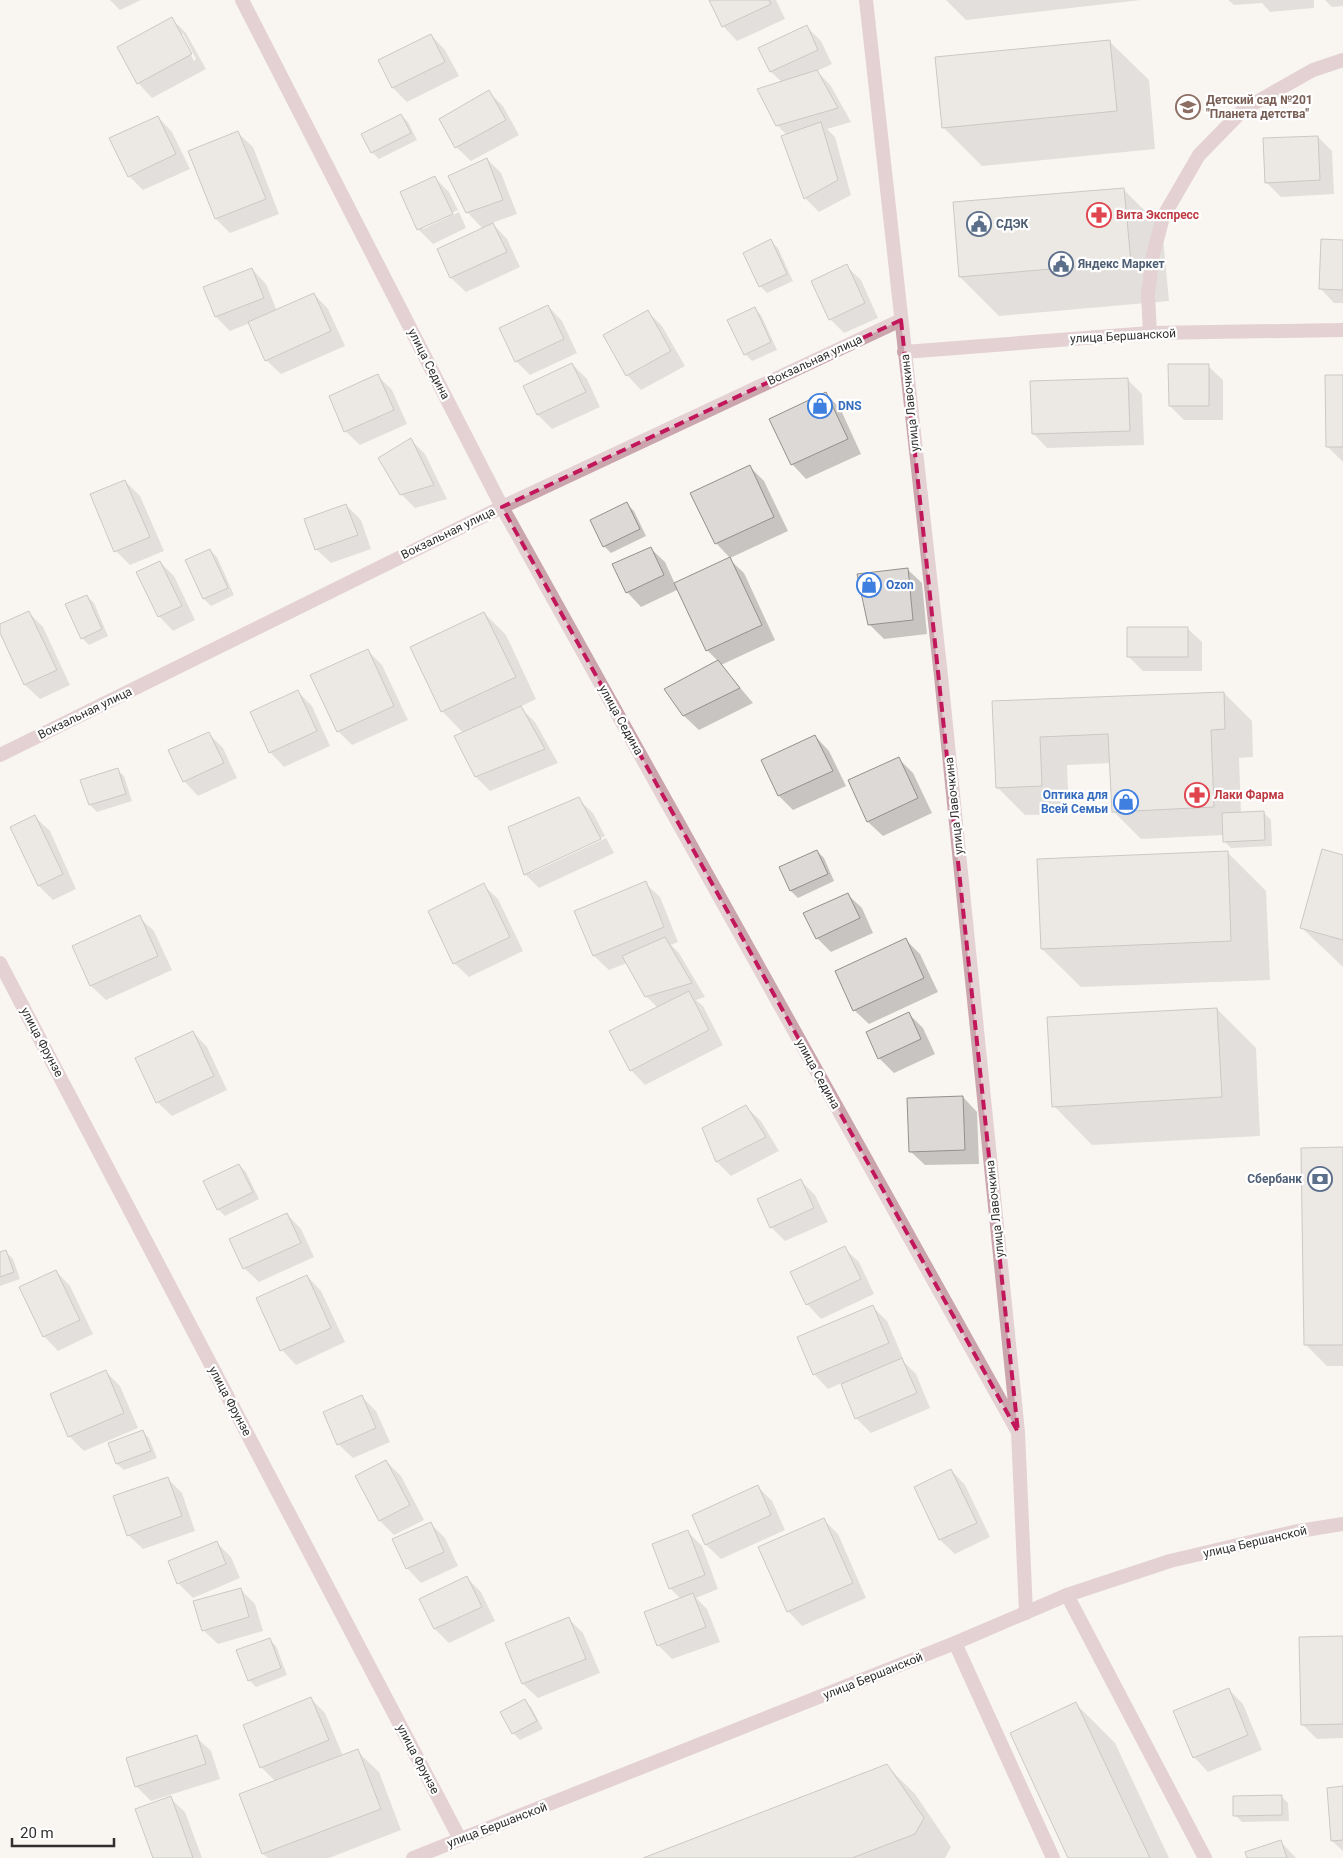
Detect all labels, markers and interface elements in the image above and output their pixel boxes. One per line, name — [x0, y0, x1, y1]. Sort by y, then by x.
place label: Детский сад №201 "Планета детства" — [1206, 93, 1313, 121]
school or university icon: Детский сад №201 "Планета детства" — [1175, 94, 1201, 120]
pharmacy icon: Вита Экспресс — [1086, 202, 1112, 228]
place label: Вита Экспресс — [1116, 208, 1199, 222]
public building icon: СДЭК — [966, 211, 992, 237]
place label: СДЭК — [996, 217, 1029, 231]
public building icon: Яндекс Маркет — [1048, 251, 1074, 277]
place label: Яндекс Маркет — [1077, 257, 1165, 271]
street label: улица Седина — [405, 326, 453, 402]
street label: улица Бершанской — [1070, 326, 1176, 346]
street label: Вокзальная улица — [765, 332, 865, 388]
street label: улица Лавочкина — [898, 354, 922, 452]
shop icon: DNS — [807, 393, 833, 419]
place label: DNS — [838, 399, 862, 413]
street label: Вокзальная улица — [399, 504, 497, 562]
shop icon: Ozon — [856, 572, 882, 598]
place label: Ozon — [886, 578, 914, 592]
street label: улица Седина — [596, 683, 646, 757]
street label: Вокзальная улица — [36, 684, 134, 742]
street label: улица Лавочкина — [942, 757, 966, 855]
pharmacy icon: Лаки Фарма — [1184, 782, 1210, 808]
place label: Оптика для Всей Семьи — [1041, 788, 1108, 816]
place label: Лаки Фарма — [1214, 788, 1285, 802]
shop icon: Оптика для Всей Семьи — [1113, 789, 1139, 815]
street label: улица Фрунзе — [18, 1005, 66, 1079]
street label: улица Седина — [793, 1037, 843, 1111]
street label: улица Лавочкина — [983, 1160, 1007, 1258]
bank icon: Сбербанк — [1307, 1166, 1333, 1192]
place label: Сбербанк — [1247, 1172, 1302, 1186]
street label: улица Фрунзе — [206, 1364, 254, 1438]
street label: улица Бершанской — [1202, 1523, 1308, 1561]
street label: улица Бершанской — [821, 1650, 925, 1702]
street label: улица Фрунзе — [394, 1722, 442, 1796]
street label: улица Бершанской — [445, 1799, 549, 1851]
scale bar — [12, 1816, 115, 1848]
text: 20 m — [20, 1824, 54, 1842]

